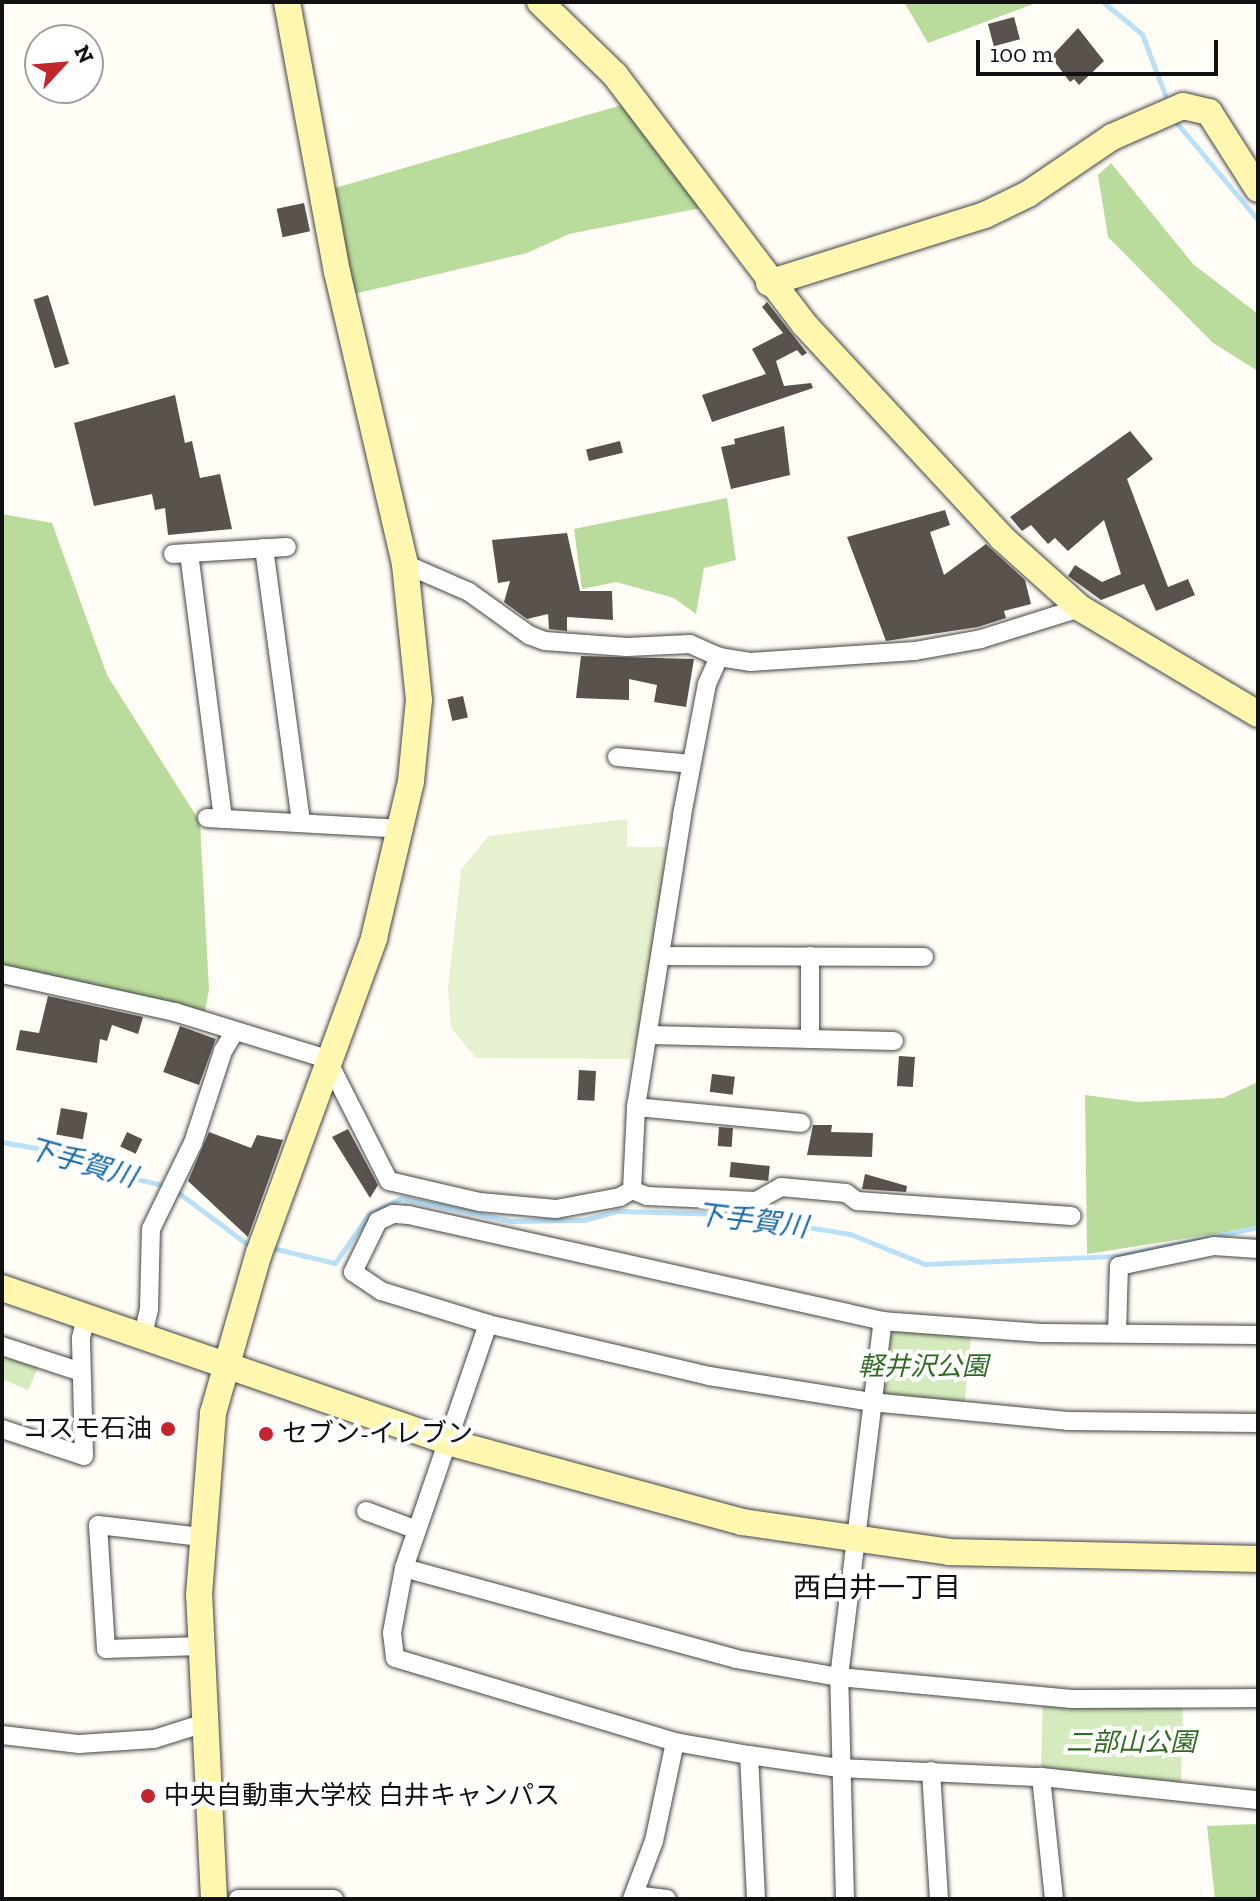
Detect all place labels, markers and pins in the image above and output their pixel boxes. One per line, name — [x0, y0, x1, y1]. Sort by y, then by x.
place label: コスモ石油 — [22, 1413, 152, 1445]
place label: セブン-イレブン — [282, 1418, 473, 1450]
marker: コスモ石油 — [159, 1420, 177, 1438]
marker: セブン-イレブン — [257, 1425, 275, 1443]
place label: 中央自動車大学校 白井キャンパス — [164, 1780, 560, 1812]
marker: 中央自動車大学校 白井キャンパス — [139, 1787, 157, 1805]

